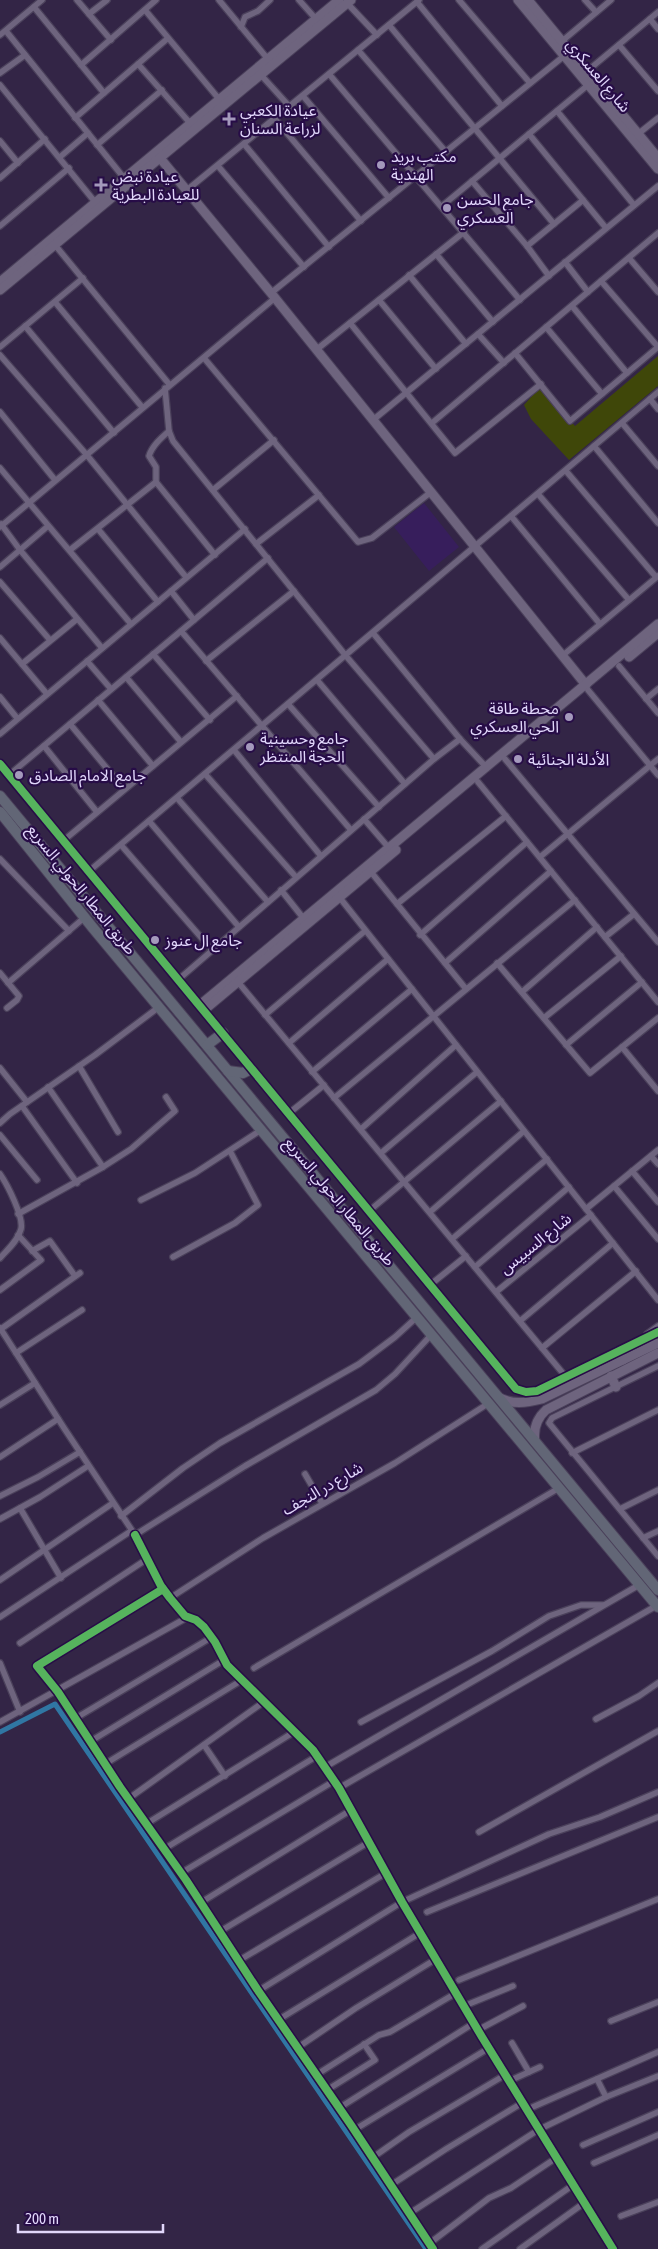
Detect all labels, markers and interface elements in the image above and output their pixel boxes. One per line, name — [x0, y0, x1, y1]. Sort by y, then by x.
street label: شارع العسكري — [560, 35, 635, 118]
place label: عيادة الكعبي لزراعة السنان — [240, 101, 320, 138]
marker: عيادة الكعبي لزراعة السنان — [222, 112, 236, 126]
place label: مكتب بريد الهندية — [391, 147, 457, 184]
marker: مكتب بريد الهندية — [375, 159, 387, 171]
place label: عيادة نبض للعيادة البطرية — [112, 167, 199, 204]
marker: عيادة نبض للعيادة البطرية — [94, 178, 108, 192]
place label: جامع الحسن العسكري — [457, 190, 534, 230]
marker: جامع الحسن العسكري — [441, 202, 453, 214]
place label: محطة طاقة الحي العسكري — [470, 699, 559, 739]
marker: محطة طاقة الحي العسكري — [563, 711, 575, 723]
place label: جامع وحسينية الحجة المنتظر — [259, 729, 349, 766]
marker: جامع وحسينية الحجة المنتظر — [244, 741, 256, 753]
place label: الأدلة الجنائية — [528, 750, 609, 768]
marker: الأدلة الجنائية — [512, 753, 524, 765]
place label: جامع الامام الصادق — [29, 766, 146, 788]
marker: جامع الامام الصادق — [13, 769, 25, 781]
street label: طريق المطار الحولي السريع — [21, 820, 140, 960]
place label: جامع ال عنوز — [164, 931, 242, 953]
marker: جامع ال عنوز — [149, 934, 161, 946]
street label: طريق المطار الحولي السريع — [278, 1133, 399, 1272]
street label: شارع السبيس — [496, 1209, 577, 1280]
street label: شارع در النجف — [278, 1458, 368, 1522]
scale bar — [18, 2202, 162, 2234]
text: 200 m — [25, 2210, 59, 2227]

